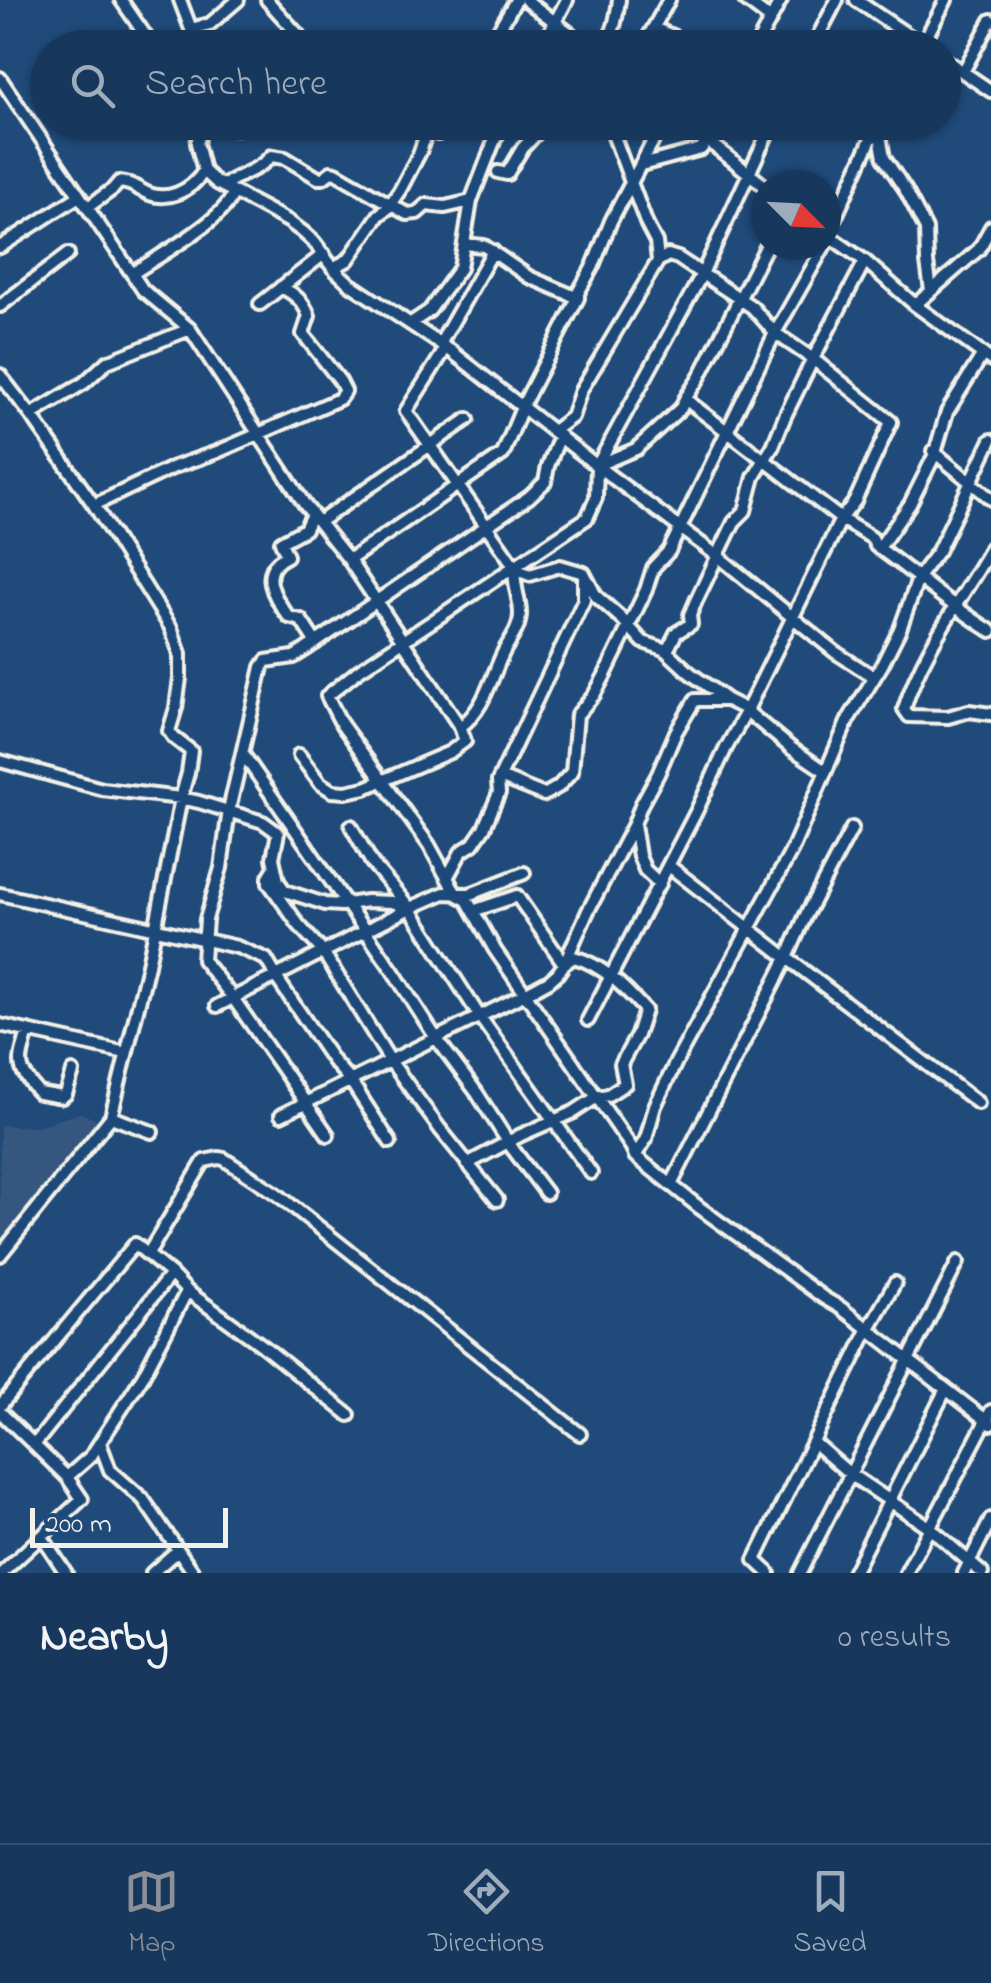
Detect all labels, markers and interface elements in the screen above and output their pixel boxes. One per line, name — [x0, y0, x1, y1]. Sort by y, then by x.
search box — [30, 30, 961, 140]
text: Search here — [145, 57, 327, 113]
icon: search — [65, 58, 120, 113]
north arrow — [751, 170, 841, 260]
scale bar — [30, 1503, 228, 1548]
text: 200 m — [45, 1505, 112, 1546]
text: Nearby — [40, 1608, 168, 1669]
text: 0 results — [838, 1615, 951, 1662]
tab: Map — [124, 1864, 179, 1965]
tab: Directions — [428, 1864, 545, 1965]
tab: Saved — [794, 1864, 867, 1965]

